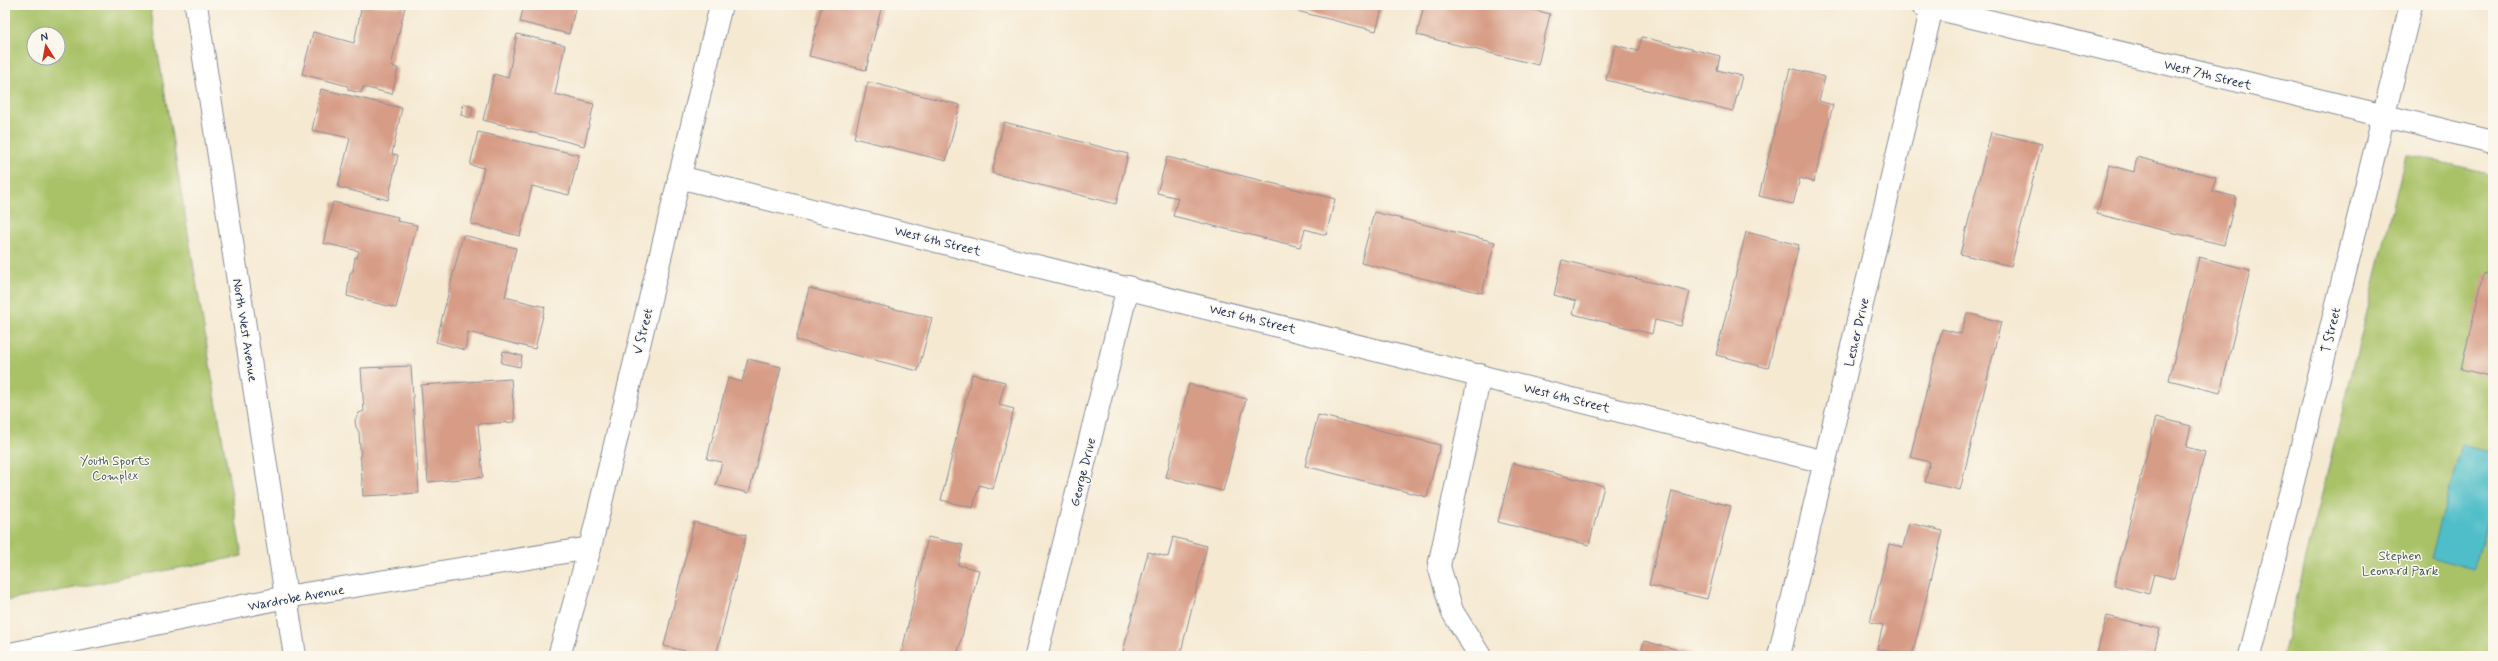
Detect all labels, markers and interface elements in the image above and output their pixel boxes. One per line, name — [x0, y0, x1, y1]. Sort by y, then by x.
north arrow — [26, 26, 66, 66]
text: N — [39, 30, 49, 45]
street label: West 7th Street — [2162, 56, 2254, 95]
street label: West 6th Street — [893, 223, 983, 260]
street label: North West Avenue — [228, 277, 261, 383]
street label: Lesher Drive — [1841, 296, 1874, 368]
street label: West 6th Street — [1208, 301, 1298, 338]
street label: V Street — [630, 306, 657, 356]
street label: T Street — [2318, 306, 2345, 355]
street label: West 6th Street — [1522, 380, 1612, 417]
street label: George Drive — [1067, 436, 1101, 509]
park label: Youth Sports Complex — [80, 453, 150, 485]
park label: Stephen Leonard Park — [2362, 548, 2439, 580]
street label: Wardrobe Avenue — [247, 582, 346, 615]

